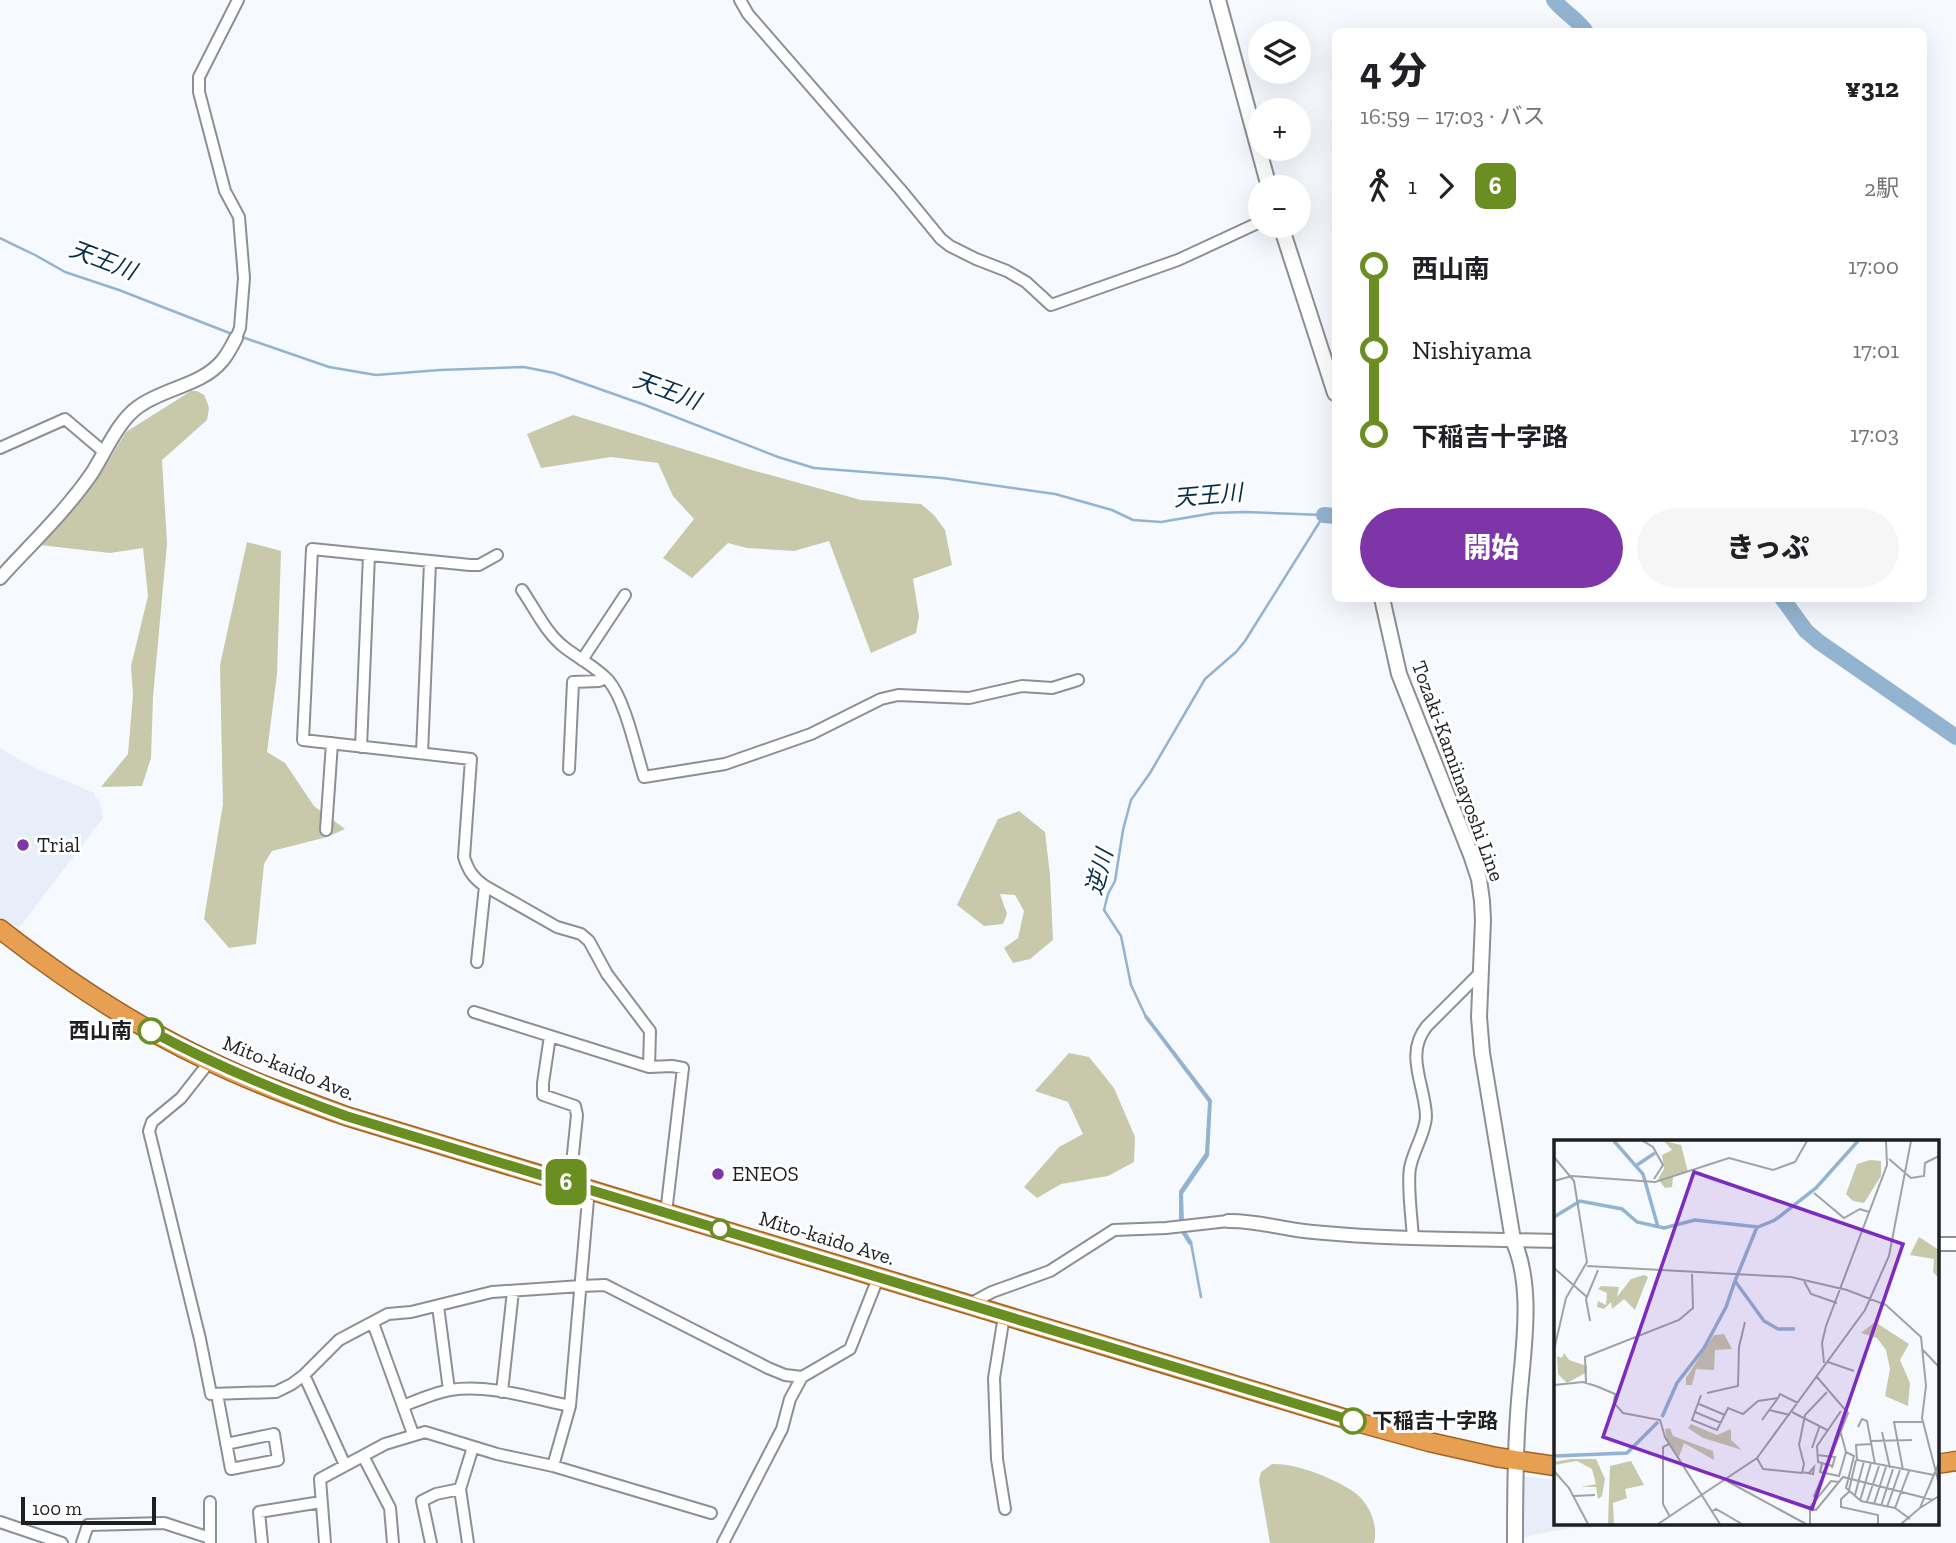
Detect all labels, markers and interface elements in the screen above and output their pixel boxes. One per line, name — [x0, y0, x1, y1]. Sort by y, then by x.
map controls — [1248, 21, 1311, 238]
button: layers — [1248, 21, 1311, 84]
text: 4 分 — [1360, 48, 1427, 94]
text: ¥312 — [1845, 72, 1899, 104]
button: + — [1248, 98, 1311, 161]
text: 16:59 – 17:03 · バス — [1360, 102, 1545, 130]
icon: walk — [1360, 167, 1398, 205]
icon: forward — [1427, 167, 1465, 205]
text: 6 — [1489, 171, 1502, 200]
text: 1 — [1408, 172, 1417, 200]
text: 2駅 — [1864, 174, 1899, 202]
button: − — [1248, 175, 1311, 238]
water label: 天王川 — [66, 235, 143, 287]
text: 17:00 — [1848, 252, 1899, 280]
text: 西山南 — [1412, 253, 1490, 285]
text: Nishiyama — [1412, 334, 1532, 366]
text: 17:01 — [1852, 336, 1899, 364]
water label: 天王川 — [630, 365, 707, 416]
text: 17:03 — [1850, 420, 1899, 448]
text: 下稲吉十字路 — [1412, 421, 1568, 453]
water label: 天王川 — [1172, 478, 1247, 512]
button: 開始 — [1360, 508, 1623, 588]
button: きっぷ — [1637, 508, 1899, 588]
street label: Tozaki-Kamiinayoshi Line — [1407, 657, 1510, 885]
place label: Trial — [37, 832, 81, 857]
marker: Trial — [15, 837, 31, 853]
water label: 逆川 — [1080, 843, 1119, 898]
place label: 西山南 — [69, 1018, 132, 1043]
marker: 西山南 — [138, 1018, 164, 1044]
street label: Mito-kaido Ave. — [219, 1030, 359, 1105]
inset map — [1554, 1140, 1938, 1526]
line badge: 6 — [543, 1159, 589, 1205]
place label: ENEOS — [732, 1161, 799, 1186]
marker: ENEOS — [710, 1166, 726, 1182]
text: 6 — [560, 1167, 572, 1196]
street label: Mito-kaido Ave. — [756, 1205, 898, 1270]
unlabelled marker — [710, 1219, 730, 1239]
marker: 下稲吉十字路 — [1340, 1408, 1366, 1434]
place label: 下稲吉十字路 — [1372, 1408, 1498, 1433]
scale bar — [21, 1494, 156, 1526]
text: 100 m — [32, 1497, 82, 1520]

